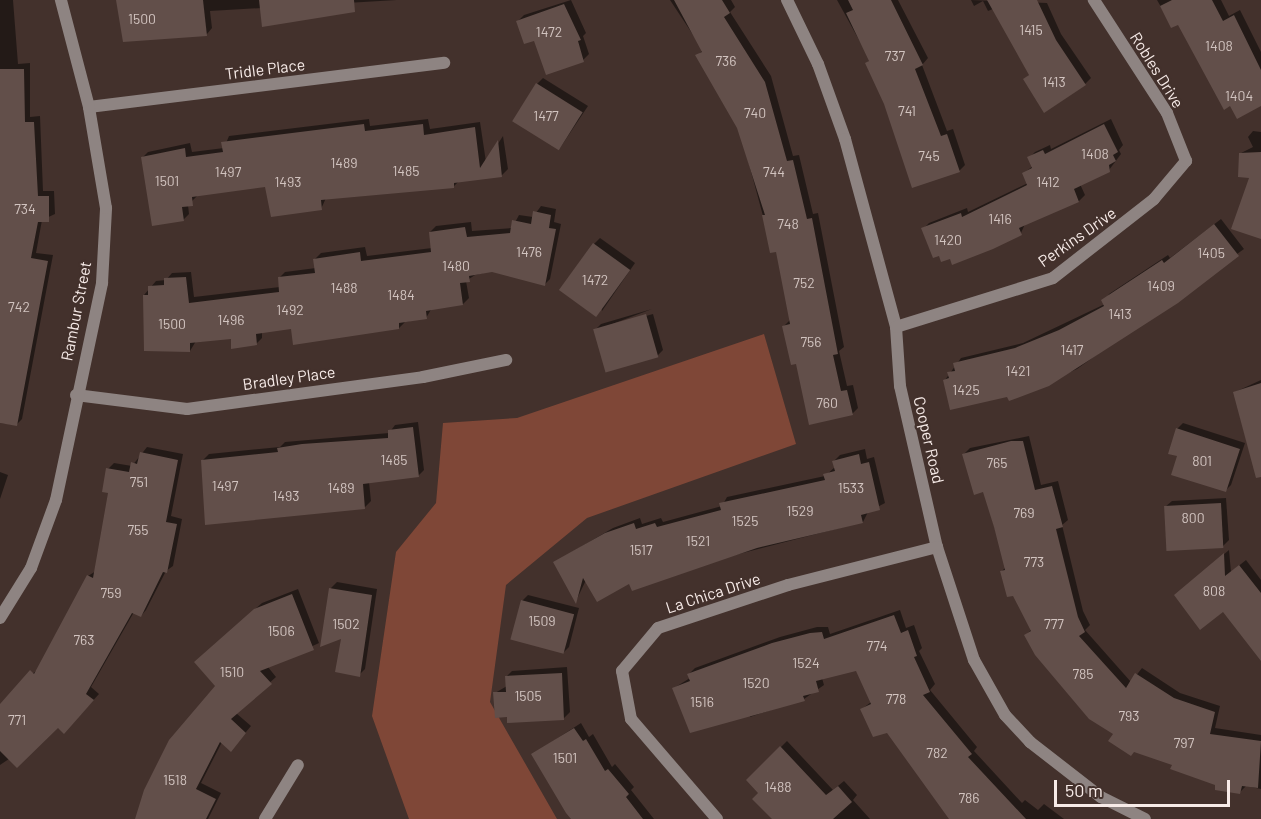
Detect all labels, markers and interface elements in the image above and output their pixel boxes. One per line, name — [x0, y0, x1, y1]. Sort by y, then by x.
house number: 1500 — [128, 11, 156, 27]
house number: 1415 — [1019, 22, 1043, 38]
house number: 1472 — [536, 24, 562, 40]
street label: Robles Drive — [1126, 29, 1188, 111]
house number: 1408 — [1205, 38, 1233, 54]
house number: 737 — [885, 48, 905, 64]
house number: 736 — [715, 53, 737, 69]
street label: Tridle Place — [224, 55, 306, 83]
house number: 1413 — [1042, 74, 1066, 90]
house number: 1404 — [1225, 88, 1253, 104]
house number: 741 — [898, 103, 916, 119]
house number: 740 — [744, 105, 766, 121]
house number: 1477 — [533, 108, 559, 124]
house number: 1408 — [1081, 146, 1109, 162]
house number: 745 — [918, 148, 940, 164]
house number: 1489 — [330, 155, 358, 171]
house number: 1485 — [392, 163, 420, 179]
house number: 1497 — [215, 164, 241, 180]
house number: 744 — [763, 164, 785, 180]
house number: 1501 — [155, 173, 179, 189]
house number: 1493 — [274, 174, 302, 190]
house number: 1412 — [1036, 174, 1060, 190]
house number: 734 — [14, 201, 36, 217]
street label: Perkins Drive — [1034, 203, 1120, 271]
house number: 1416 — [988, 211, 1012, 227]
house number: 748 — [777, 216, 799, 232]
house number: 1420 — [934, 232, 962, 248]
house number: 1476 — [516, 244, 542, 260]
house number: 1405 — [1197, 245, 1225, 261]
house number: 1480 — [442, 258, 470, 274]
street label: Rambur Street — [57, 259, 95, 363]
house number: 1472 — [582, 272, 608, 288]
house number: 752 — [793, 275, 815, 291]
house number: 1409 — [1147, 278, 1175, 294]
house number: 1488 — [330, 280, 358, 296]
house number: 1484 — [387, 287, 415, 303]
house number: 742 — [8, 299, 30, 315]
house number: 1492 — [276, 302, 304, 318]
house number: 1413 — [1108, 306, 1132, 322]
house number: 1496 — [217, 312, 245, 328]
house number: 1500 — [158, 316, 186, 332]
house number: 756 — [800, 334, 822, 350]
house number: 1417 — [1061, 342, 1083, 358]
street label: Bradley Place — [241, 362, 337, 394]
house number: 1421 — [1006, 363, 1030, 379]
house number: 1425 — [952, 382, 980, 398]
house number: 760 — [816, 395, 838, 411]
street label: Cooper Road — [910, 395, 948, 485]
house number: 1485 — [380, 452, 408, 468]
house number: 801 — [1192, 453, 1212, 469]
house number: 765 — [986, 455, 1008, 471]
house number: 751 — [130, 474, 148, 490]
house number: 1497 — [212, 478, 238, 494]
house number: 1489 — [327, 480, 355, 496]
house number: 1533 — [838, 480, 864, 496]
house number: 1493 — [272, 488, 300, 504]
house number: 1529 — [787, 503, 813, 519]
house number: 769 — [1013, 505, 1035, 521]
house number: 800 — [1181, 510, 1205, 526]
house number: 1525 — [732, 513, 758, 529]
house number: 755 — [127, 522, 149, 538]
house number: 1521 — [686, 533, 710, 549]
house number: 1517 — [629, 542, 653, 558]
house number: 773 — [1024, 554, 1044, 570]
street label: La Chica Drive — [663, 569, 763, 617]
house number: 808 — [1203, 583, 1225, 599]
house number: 759 — [100, 585, 122, 601]
house number: 1509 — [528, 613, 556, 629]
house number: 1502 — [332, 616, 360, 632]
house number: 777 — [1044, 616, 1064, 632]
house number: 1506 — [267, 623, 295, 639]
house number: 763 — [73, 632, 95, 648]
house number: 774 — [867, 638, 887, 654]
house number: 1524 — [792, 655, 820, 671]
house number: 1510 — [220, 664, 244, 680]
house number: 785 — [1072, 666, 1094, 682]
house number: 1520 — [742, 675, 770, 691]
house number: 1505 — [514, 688, 542, 704]
house number: 778 — [886, 691, 906, 707]
house number: 1516 — [690, 694, 714, 710]
house number: 793 — [1118, 708, 1140, 724]
house number: 771 — [8, 712, 26, 728]
house number: 797 — [1174, 735, 1194, 751]
house number: 782 — [926, 745, 948, 761]
house number: 1501 — [553, 750, 577, 766]
scale bar — [1057, 768, 1232, 806]
house number: 1518 — [163, 772, 187, 788]
house number: 1488 — [764, 779, 792, 795]
text: 50 m — [1065, 779, 1103, 801]
house number: 786 — [958, 790, 980, 806]

